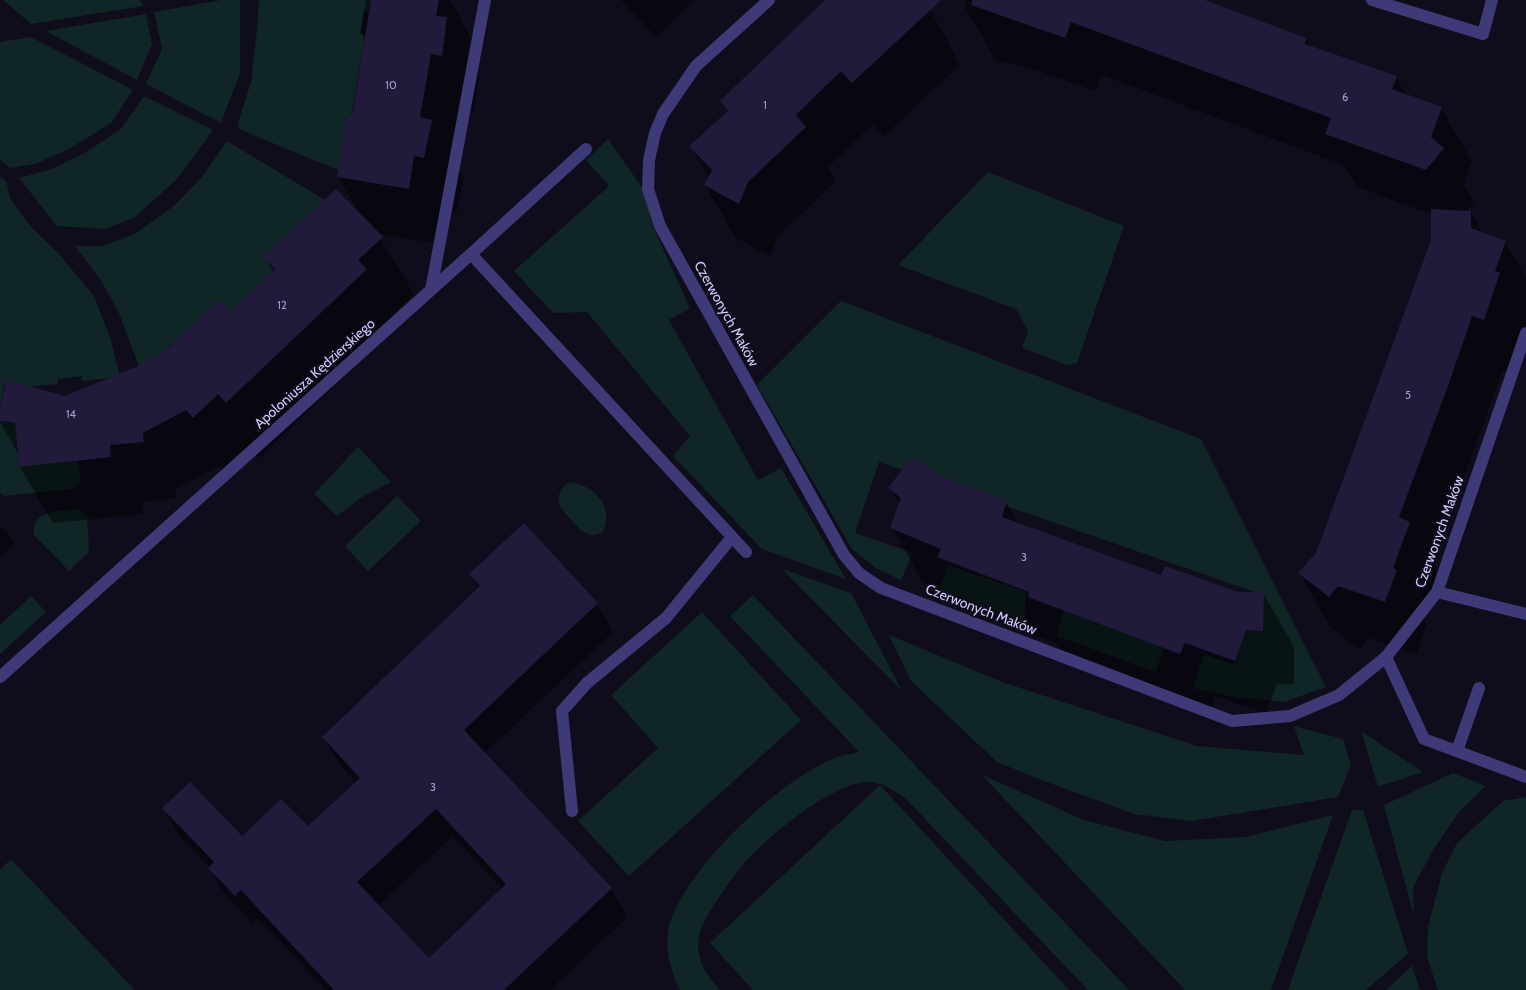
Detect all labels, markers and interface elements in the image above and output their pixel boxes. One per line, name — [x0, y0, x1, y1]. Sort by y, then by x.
house number: 10 — [385, 79, 397, 93]
house number: 6 — [1342, 91, 1348, 105]
house number: 1 — [763, 99, 767, 113]
street label: Czerwonych Maków — [690, 258, 762, 370]
house number: 12 — [277, 299, 287, 313]
street label: Apoloniusza Kędzierskiego — [251, 315, 379, 433]
house number: 5 — [1405, 389, 1411, 403]
house number: 14 — [66, 408, 76, 422]
street label: Czerwonych Maków — [1412, 474, 1468, 590]
house number: 3 — [1021, 551, 1027, 565]
street label: Czerwonych Maków — [923, 581, 1039, 639]
house number: 3 — [430, 781, 436, 795]

